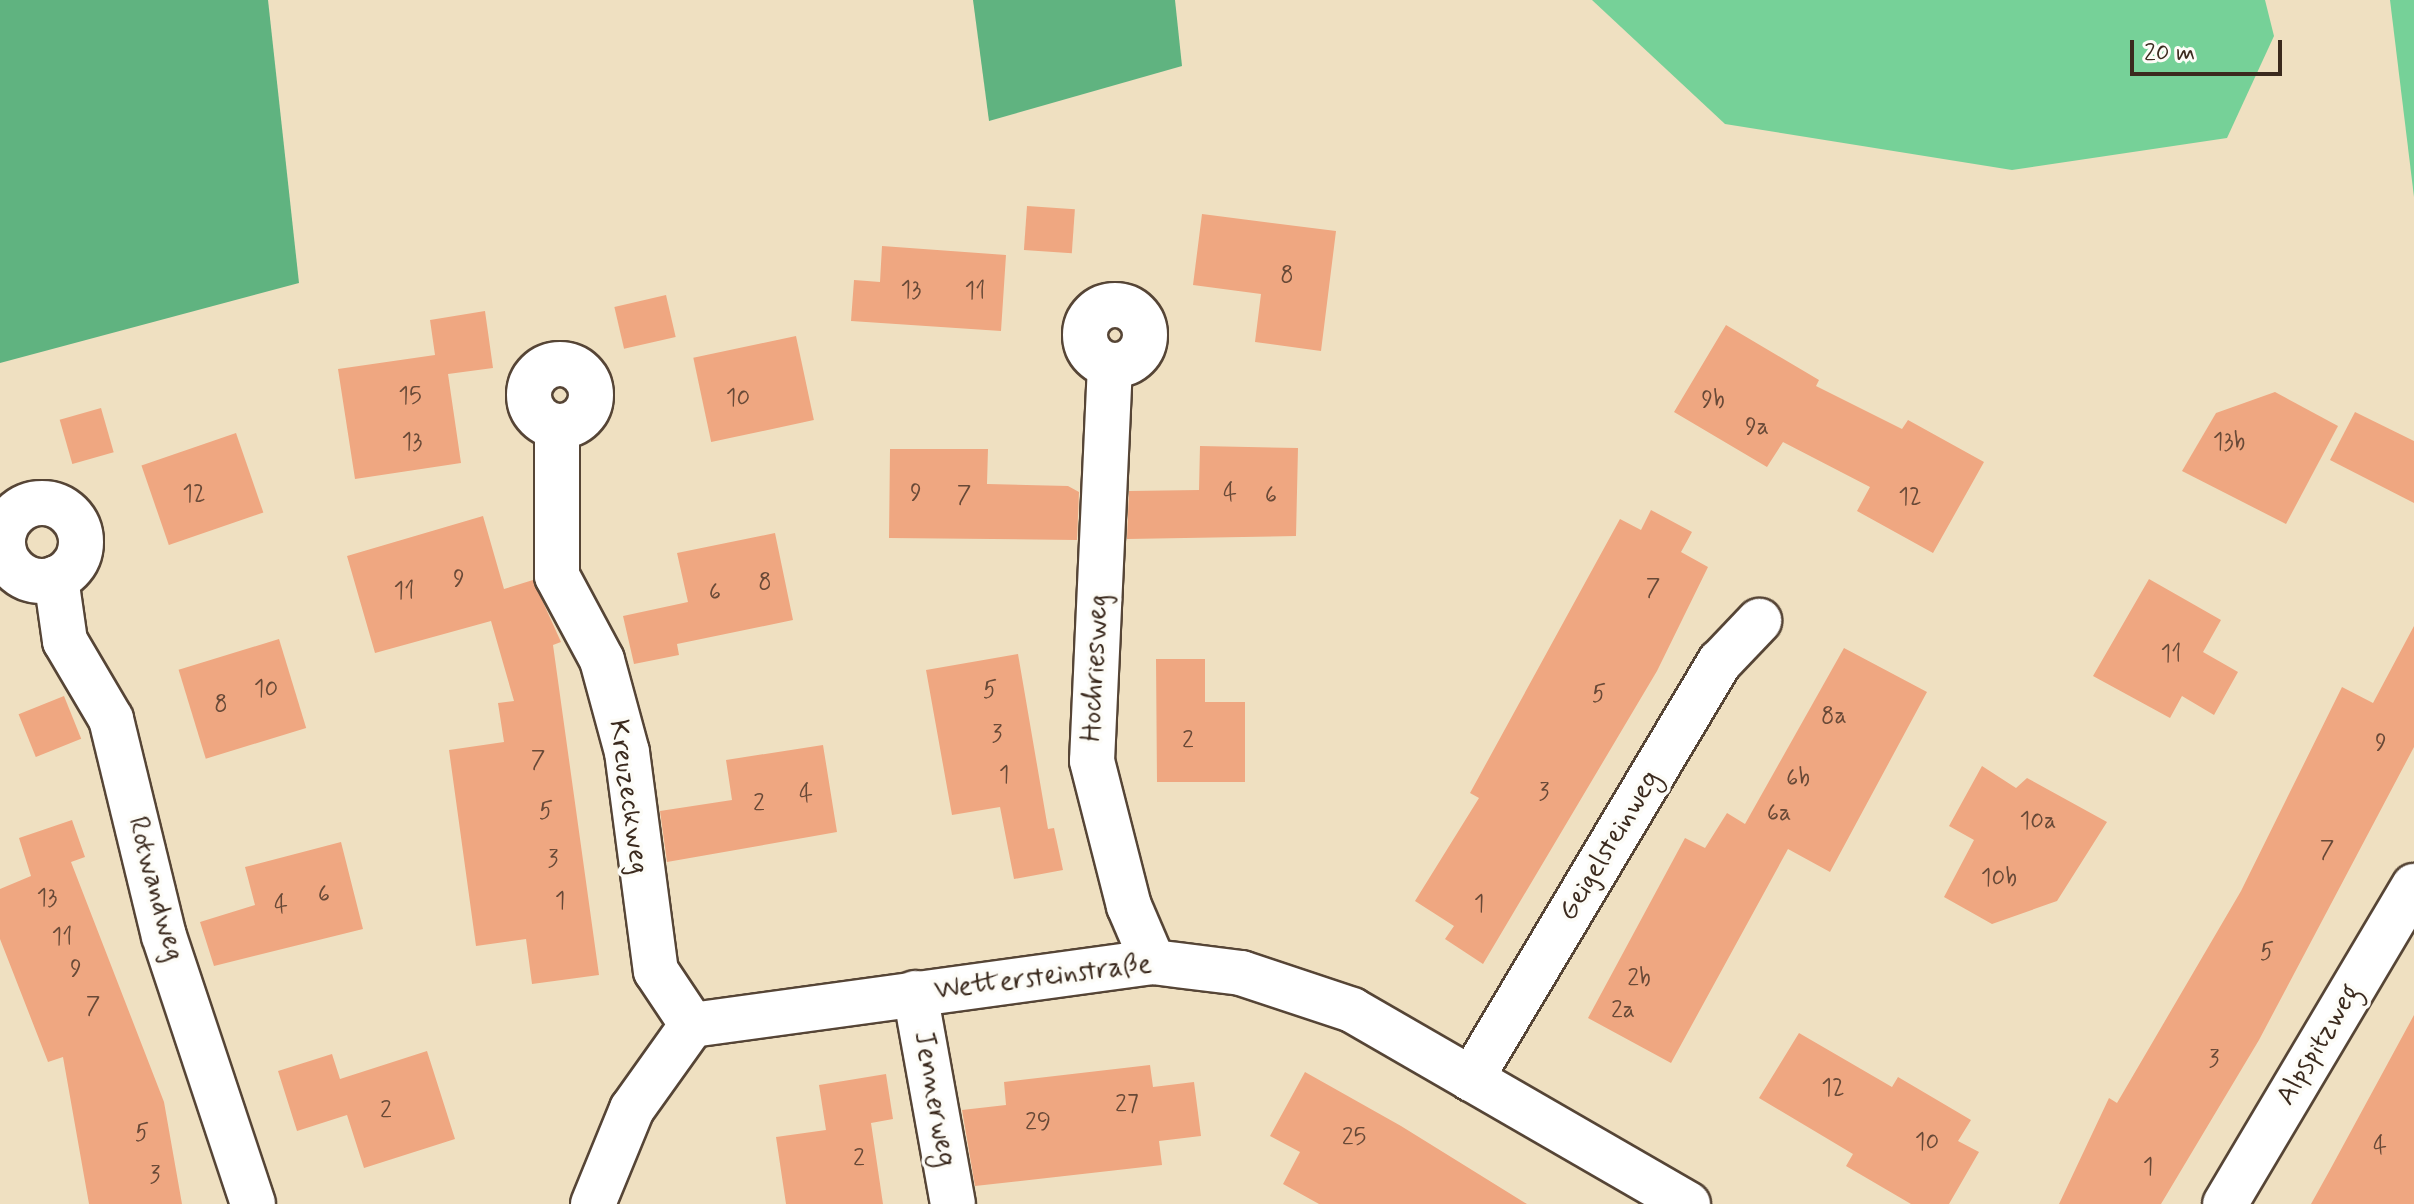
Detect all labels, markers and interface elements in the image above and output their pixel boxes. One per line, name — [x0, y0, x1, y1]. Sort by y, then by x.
scale bar — [2134, 24, 2286, 74]
text: 20 m — [2144, 38, 2195, 69]
house number: 8 — [1280, 262, 1294, 290]
house number: 13 — [901, 277, 921, 305]
house number: 11 — [964, 278, 986, 306]
house number: 15 — [398, 383, 422, 411]
house number: 10 — [726, 385, 750, 413]
house number: 9b — [1701, 387, 1725, 415]
house number: 9a — [1745, 414, 1769, 442]
house number: 13 — [402, 429, 422, 457]
house number: 13b — [2213, 429, 2245, 457]
house number: 9 — [910, 480, 922, 508]
house number: 4 — [1223, 480, 1237, 508]
house number: 12 — [182, 481, 206, 509]
house number: 7 — [957, 482, 971, 510]
house number: 6 — [1265, 482, 1277, 510]
house number: 12 — [1898, 484, 1922, 512]
house number: 9 — [453, 566, 465, 594]
house number: 8 — [758, 569, 772, 597]
house number: 7 — [1646, 575, 1660, 603]
house number: 11 — [393, 578, 415, 606]
house number: 6 — [709, 579, 721, 607]
street label: Hochriesweg — [1075, 593, 1117, 743]
house number: 11 — [2160, 641, 2182, 669]
house number: 10 — [254, 676, 278, 704]
house number: 5 — [983, 677, 997, 705]
house number: 5 — [1592, 681, 1606, 709]
house number: 8 — [214, 691, 228, 719]
house number: 8a — [1821, 703, 1847, 731]
street label: Kreuzeckweg — [601, 718, 655, 876]
house number: 3 — [992, 721, 1002, 749]
house number: 2 — [1182, 727, 1194, 755]
house number: 9 — [2375, 730, 2387, 758]
house number: 7 — [531, 747, 545, 775]
house number: 1 — [999, 762, 1009, 790]
street label: Geigelsteinweg — [1552, 765, 1668, 927]
house number: 6b — [1786, 765, 1810, 793]
house number: 3 — [1539, 779, 1549, 807]
house number: 4 — [799, 781, 813, 809]
house number: 2 — [753, 790, 765, 818]
house number: 5 — [539, 798, 553, 826]
house number: 6a — [1767, 800, 1791, 828]
house number: 10a — [2020, 808, 2056, 836]
street label: Rotwandweg — [120, 813, 190, 965]
house number: 7 — [2320, 837, 2334, 865]
house number: 3 — [548, 846, 558, 874]
house number: 10b — [1981, 865, 2017, 893]
house number: 6 — [318, 881, 330, 909]
house number: 13 — [37, 885, 57, 913]
house number: 1 — [555, 888, 565, 916]
house number: 1 — [1474, 891, 1484, 919]
house number: 4 — [274, 892, 288, 920]
house number: 11 — [51, 924, 73, 952]
house number: 5 — [2260, 939, 2274, 967]
street label: Wettersteinstraße — [932, 948, 1154, 1008]
house number: 9 — [70, 956, 82, 984]
house number: 2b — [1627, 965, 1651, 993]
street label: Alpspitzweg — [2270, 978, 2368, 1112]
house number: 7 — [86, 993, 100, 1021]
house number: 2a — [1611, 997, 1635, 1025]
street label: Jennerweg — [906, 1028, 962, 1170]
house number: 3 — [2209, 1046, 2219, 1074]
house number: 12 — [1821, 1075, 1845, 1103]
house number: 27 — [1115, 1091, 1139, 1119]
house number: 2 — [380, 1097, 392, 1125]
house number: 29 — [1025, 1109, 1051, 1137]
house number: 5 — [135, 1120, 149, 1148]
house number: 25 — [1342, 1124, 1366, 1152]
house number: 10 — [1915, 1129, 1939, 1157]
house number: 4 — [2373, 1133, 2387, 1161]
house number: 2 — [853, 1145, 865, 1173]
house number: 1 — [2143, 1154, 2153, 1182]
house number: 3 — [150, 1162, 160, 1190]

